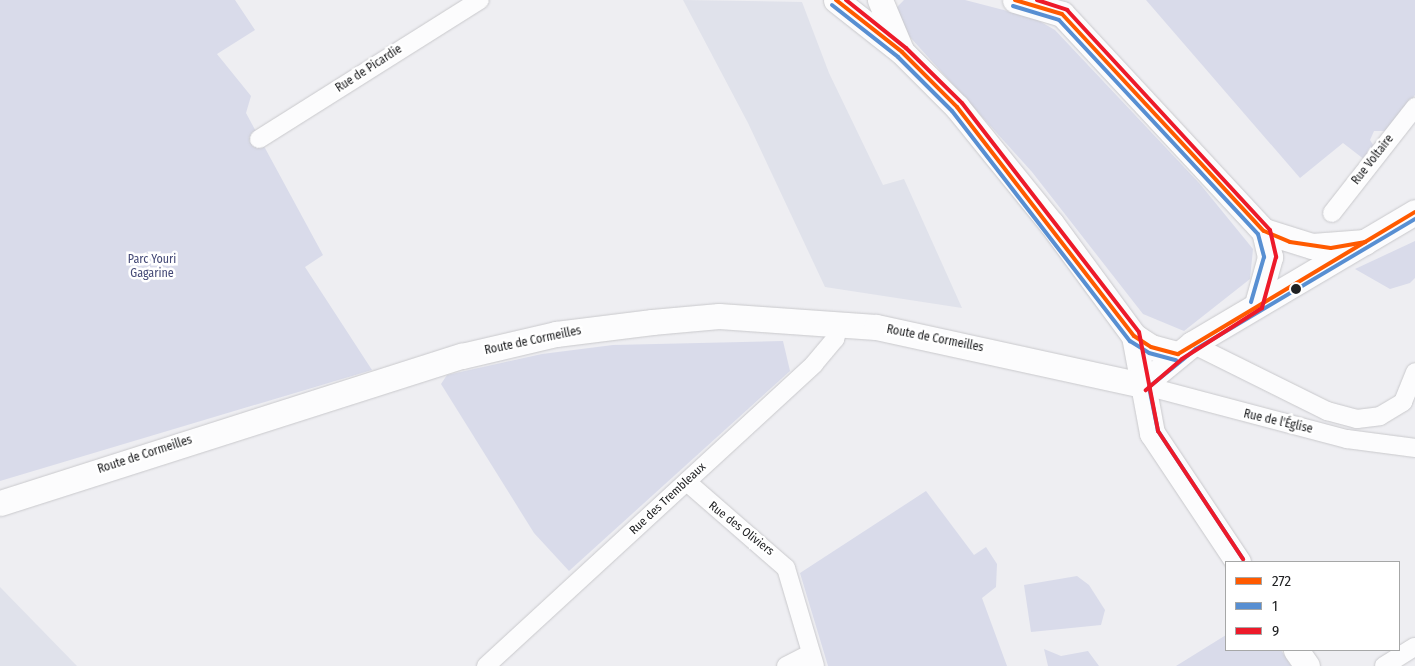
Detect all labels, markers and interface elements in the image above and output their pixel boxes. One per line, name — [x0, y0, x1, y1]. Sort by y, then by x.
street label: Rue de Picardie — [333, 42, 405, 96]
street label: Rue Voltaire — [1349, 132, 1397, 188]
park label: Parc Youri Gagarine — [128, 253, 176, 281]
unlabelled marker — [1291, 284, 1301, 294]
street label: Route de Cormeilles — [885, 323, 985, 355]
street label: Route de Cormeilles — [483, 324, 583, 358]
street label: Rue de l'Église — [1242, 407, 1314, 437]
street label: Route de Cormeilles — [96, 433, 194, 477]
street label: Rue des Trembleaux — [627, 460, 709, 538]
street label: Rue des Oliviers — [705, 499, 777, 559]
legend — [1225, 561, 1400, 651]
text: 272 — [1272, 572, 1291, 590]
text: 1 — [1272, 597, 1278, 615]
text: 9 — [1272, 622, 1279, 640]

